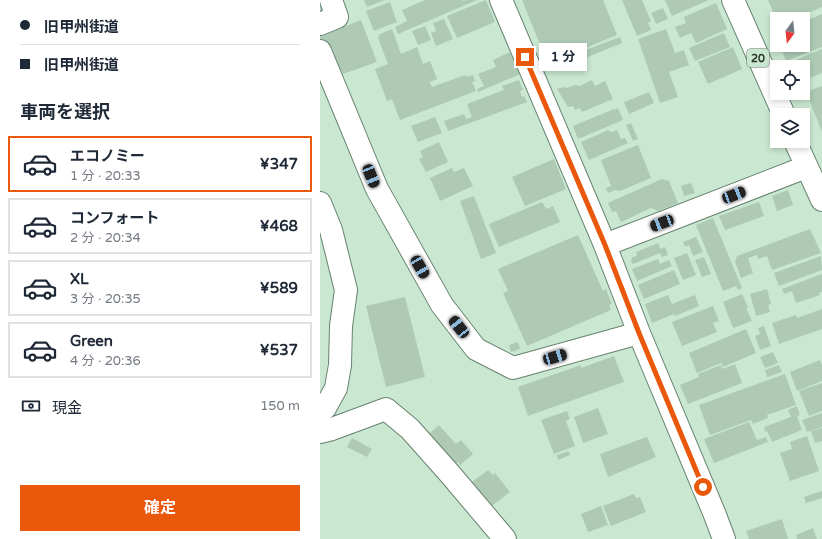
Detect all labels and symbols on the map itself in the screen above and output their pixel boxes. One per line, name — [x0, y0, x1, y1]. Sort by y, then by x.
north arrow — [770, 12, 810, 52]
callout: 1 分 — [539, 43, 587, 71]
route end — [516, 48, 534, 66]
road number: 20 — [747, 49, 769, 67]
car — [361, 163, 381, 189]
car — [721, 185, 747, 205]
car — [649, 213, 675, 233]
car — [409, 254, 431, 280]
car — [447, 314, 471, 340]
car — [542, 348, 568, 366]
route start — [694, 478, 712, 496]

